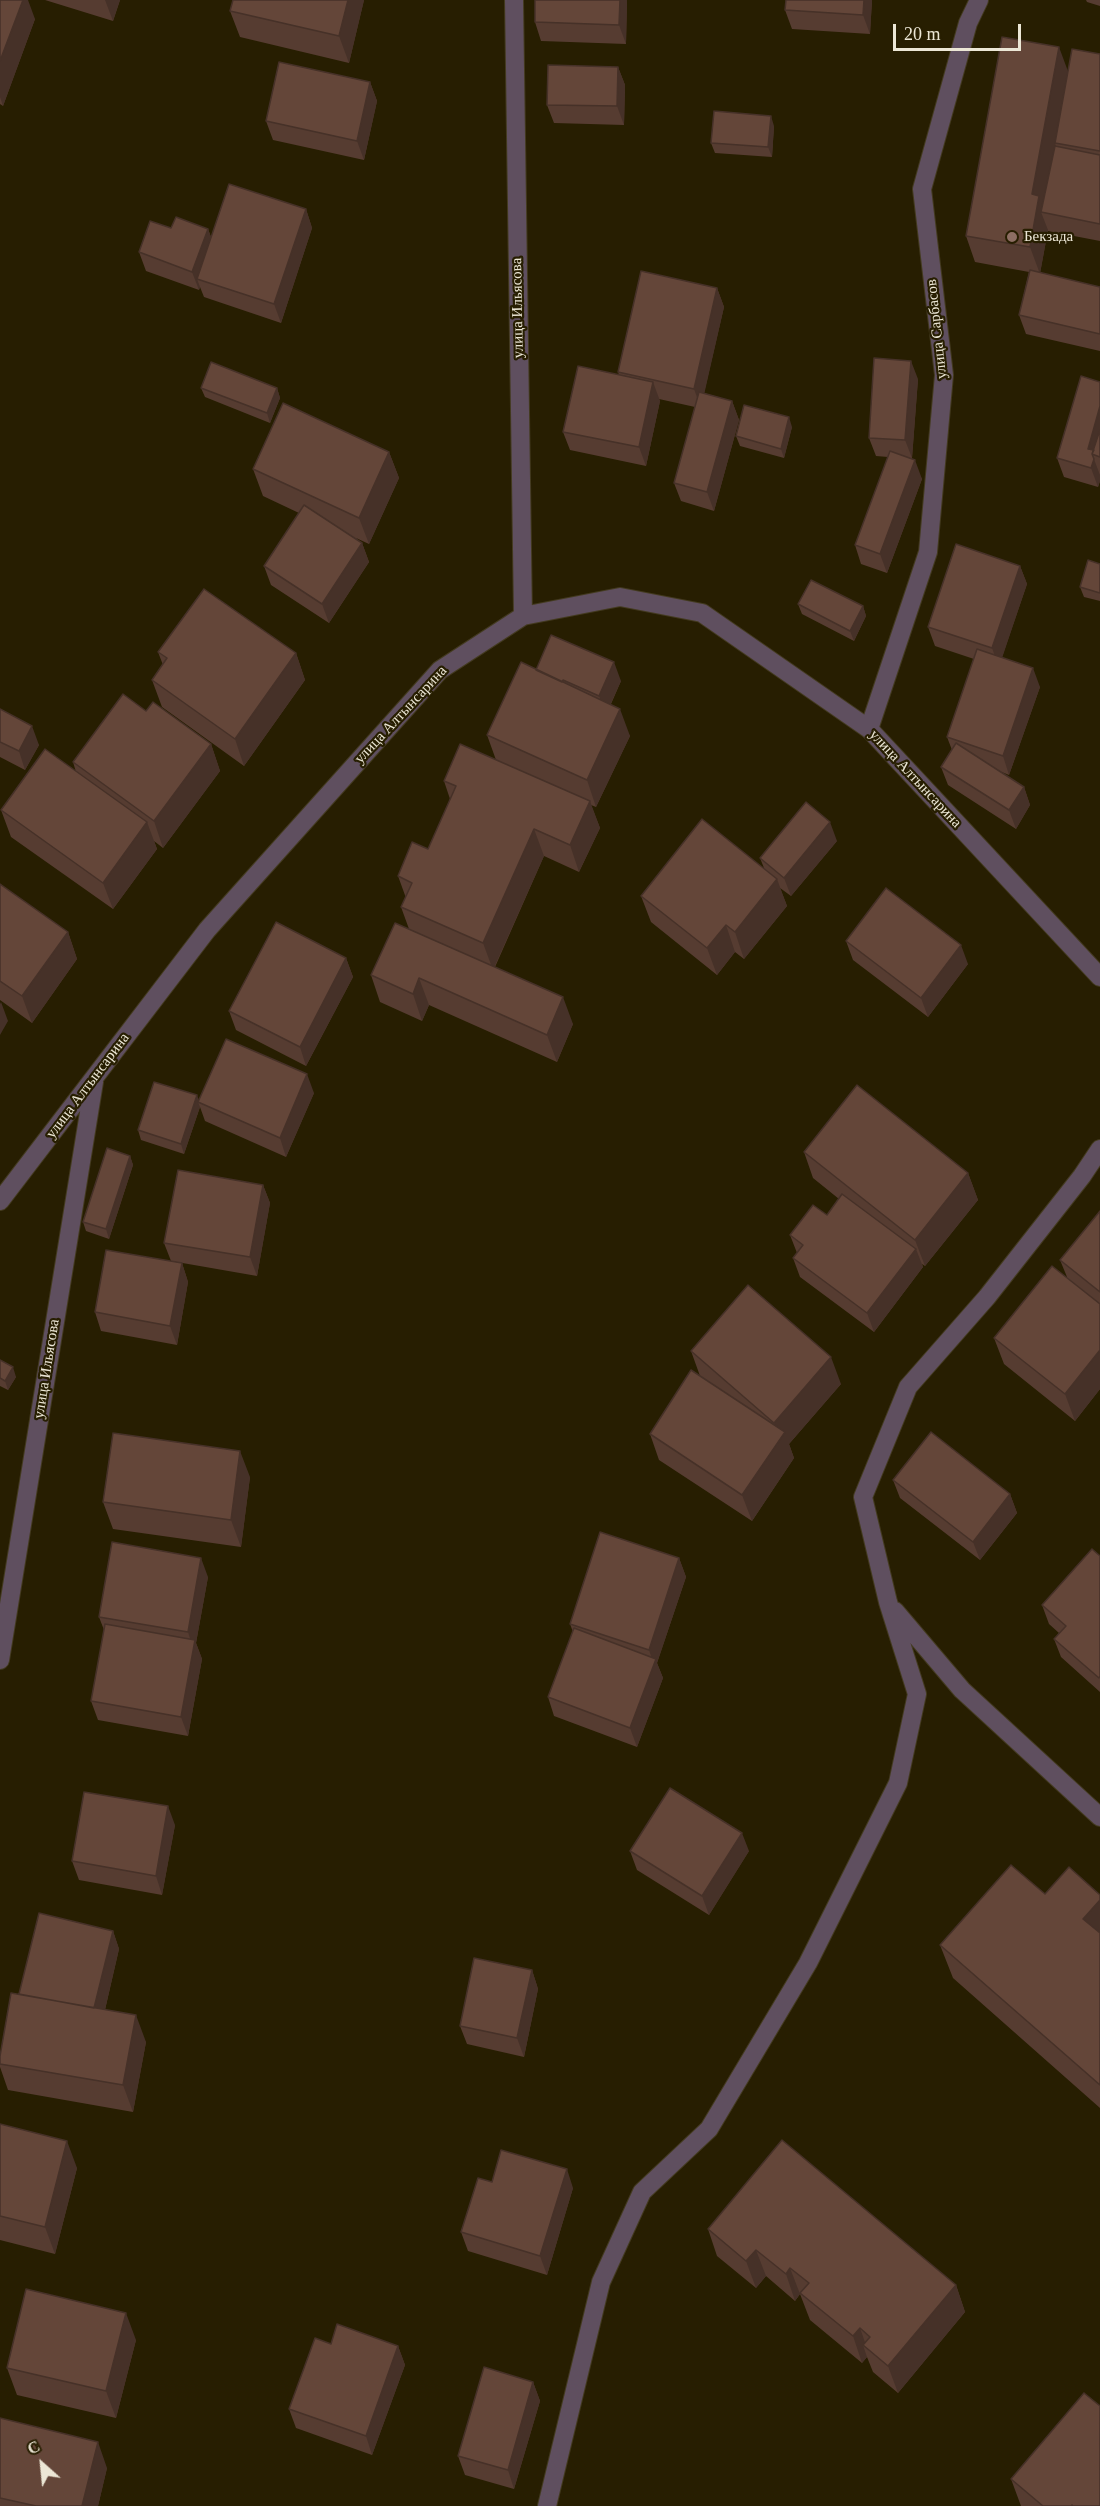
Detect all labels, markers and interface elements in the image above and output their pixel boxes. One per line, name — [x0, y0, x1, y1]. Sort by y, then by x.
scale bar — [896, 12, 1024, 50]
text: 20 m — [904, 24, 941, 44]
place label: Бекзада — [1024, 228, 1073, 246]
marker: Бекзада — [1005, 230, 1019, 244]
street label: улица Ильясова — [508, 258, 528, 358]
street label: улица Сарбасов — [923, 278, 951, 380]
street label: улица Алтынсарина — [351, 662, 451, 768]
street label: улица Алтынсарина — [865, 726, 965, 832]
street label: улица Алтынсарина — [42, 1030, 134, 1142]
street label: улица Ильясова — [30, 1318, 64, 1420]
north arrow — [12, 2434, 72, 2494]
text: С — [25, 2437, 43, 2458]

